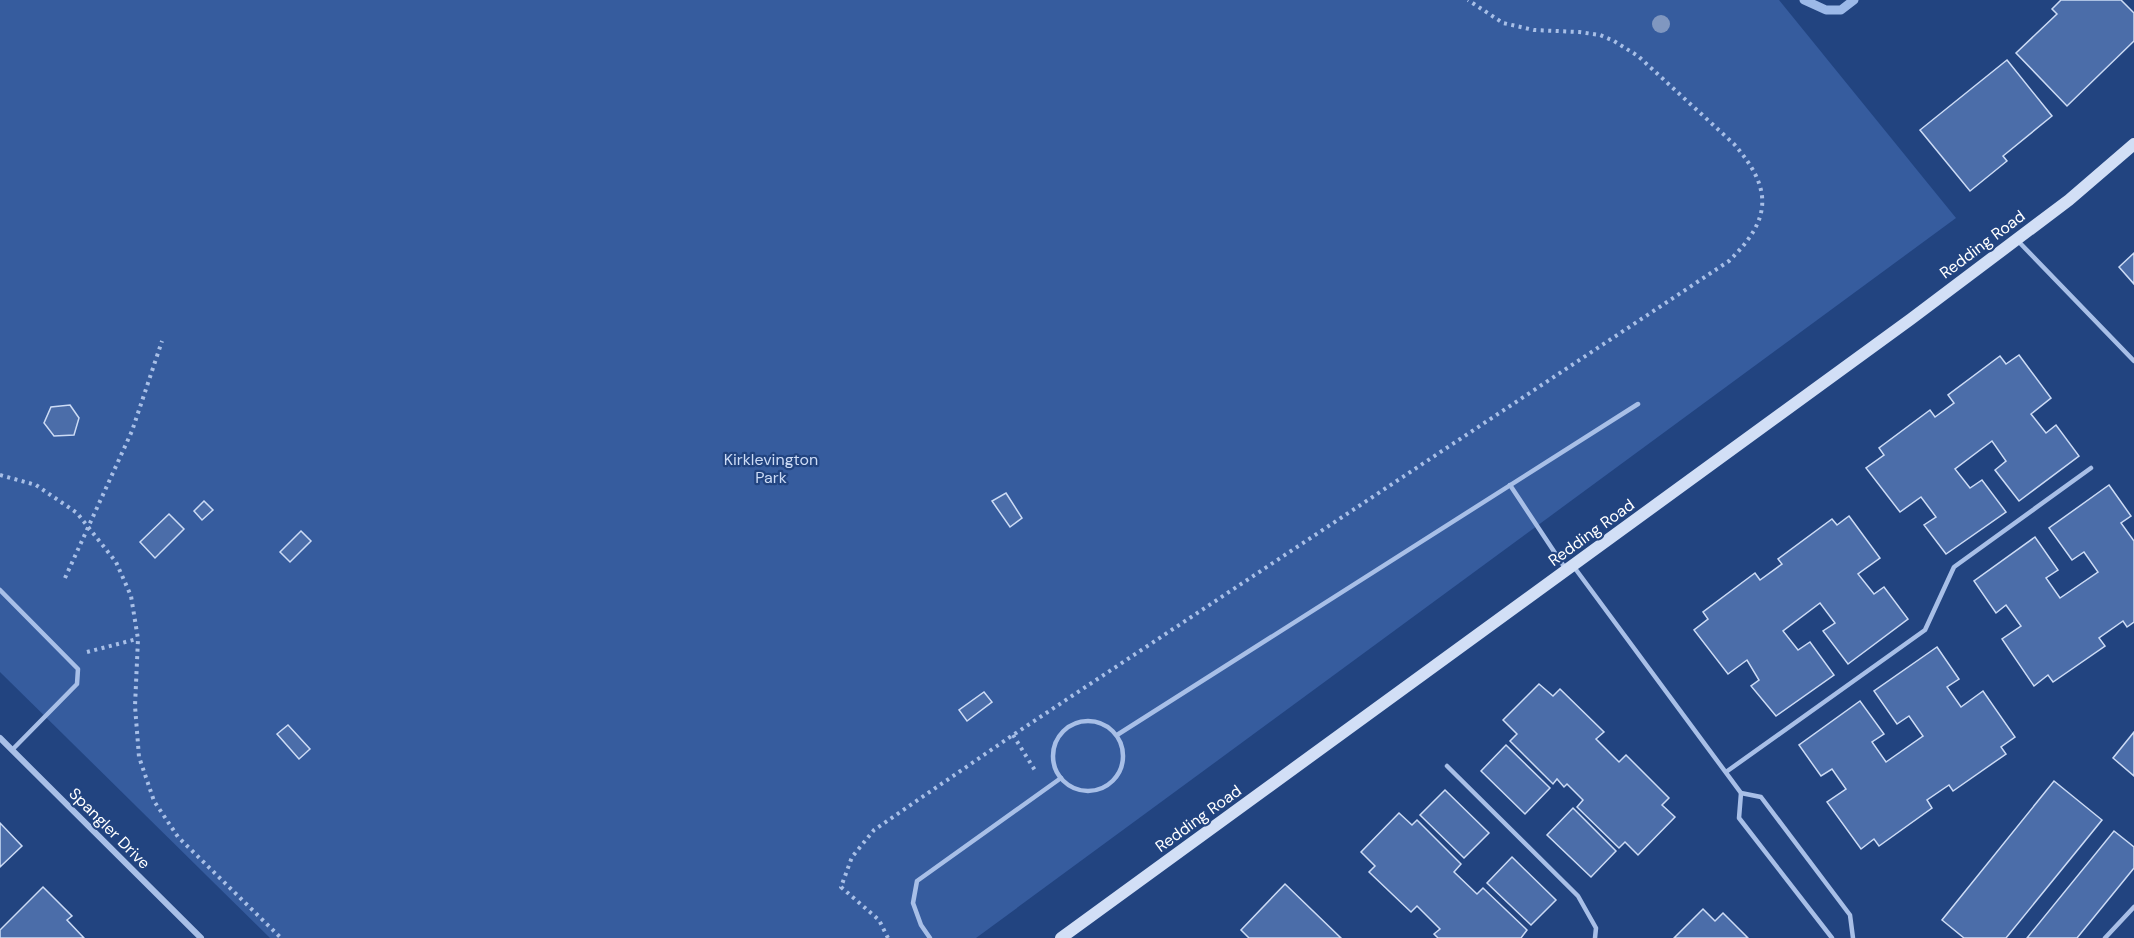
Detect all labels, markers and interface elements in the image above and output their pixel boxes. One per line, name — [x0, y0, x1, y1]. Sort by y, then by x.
street label: Redding Road — [1935, 205, 2029, 283]
park label: Kirklevington Park — [724, 449, 818, 488]
street label: Redding Road — [1544, 494, 1639, 571]
street label: Redding Road — [1151, 780, 1246, 857]
street label: Spangler Drive — [64, 783, 155, 874]

